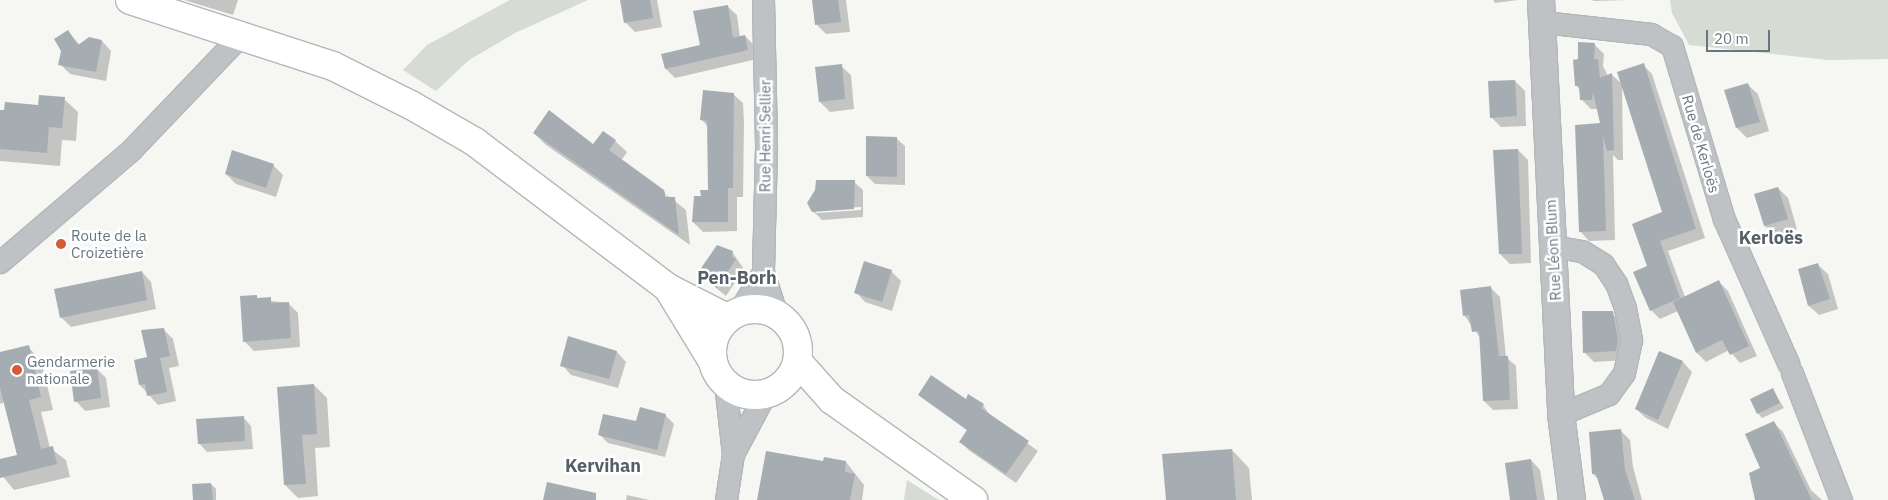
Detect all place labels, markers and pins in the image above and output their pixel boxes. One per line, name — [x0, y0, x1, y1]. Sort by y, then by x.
place label: Route de la Croizetière — [71, 226, 147, 261]
marker: Route de la Croizetière — [55, 238, 67, 250]
place label: Gendarmerie nationale — [27, 352, 115, 387]
marker: Gendarmerie nationale — [11, 364, 23, 376]

